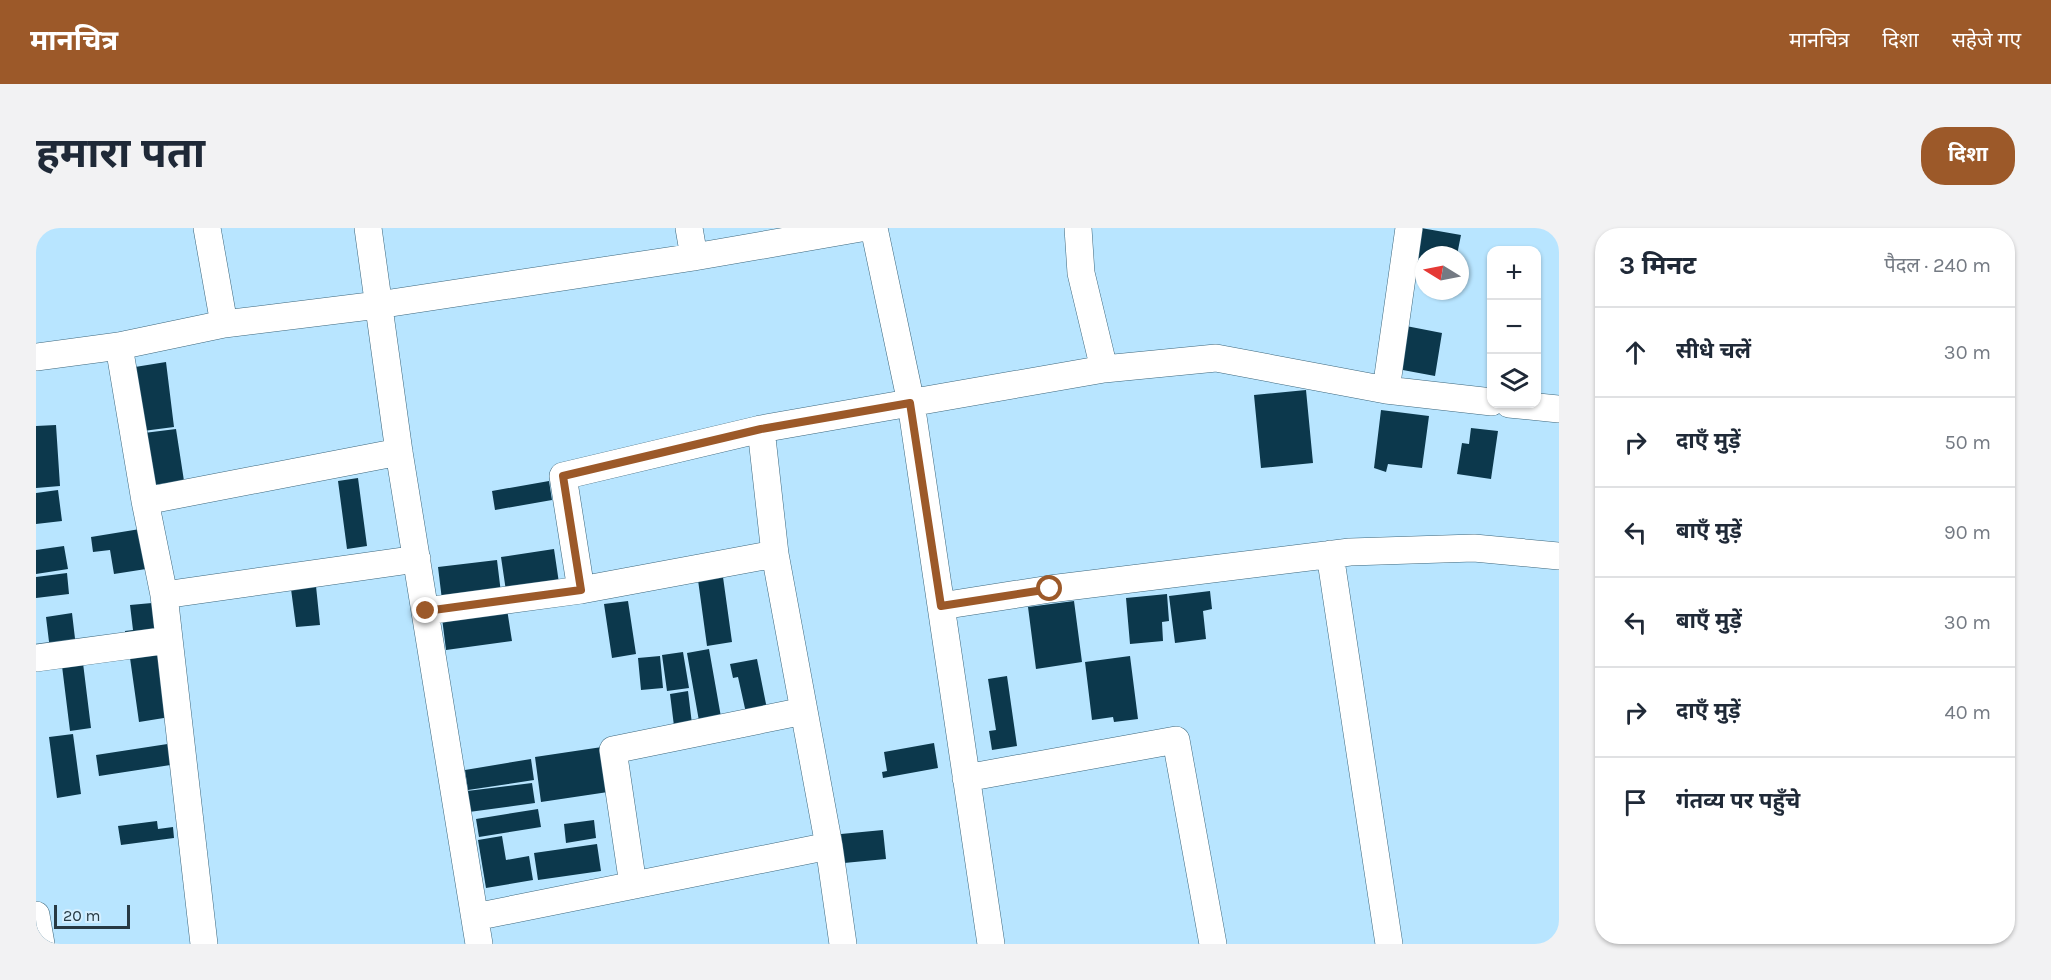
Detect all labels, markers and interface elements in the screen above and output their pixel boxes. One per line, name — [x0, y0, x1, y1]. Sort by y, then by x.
text: मानचित्र — [30, 24, 118, 57]
text: मानचित्र — [1789, 28, 1849, 52]
text: दिशा — [1882, 28, 1919, 52]
text: सहेजे गए — [1952, 28, 2021, 52]
button: दिशा — [1921, 127, 2015, 185]
text: हमारा पता — [36, 128, 205, 178]
north arrow — [1415, 246, 1469, 300]
map controls — [1487, 246, 1541, 408]
button: + — [1487, 246, 1541, 300]
text: 3 मिनट — [1619, 250, 1696, 281]
text: पैदल · 240 m — [1884, 254, 1991, 277]
button: − — [1487, 300, 1541, 354]
icon: ahead — [1619, 336, 1652, 369]
text: सीधे चलें — [1676, 338, 1751, 364]
text: 30 m — [1944, 341, 1991, 364]
button: layers — [1487, 354, 1541, 408]
icon: right — [1619, 426, 1652, 459]
text: दाएँ मुड़ें — [1676, 428, 1741, 454]
text: 50 m — [1944, 431, 1991, 454]
icon: left — [1619, 516, 1652, 549]
text: बाएँ मुड़ें — [1676, 518, 1742, 544]
text: 90 m — [1944, 521, 1991, 544]
route start — [1036, 575, 1062, 601]
route end — [412, 597, 438, 623]
icon: left — [1619, 606, 1652, 639]
text: बाएँ मुड़ें — [1676, 608, 1742, 634]
text: 30 m — [1944, 611, 1991, 634]
icon: right — [1619, 696, 1652, 729]
text: दाएँ मुड़ें — [1676, 698, 1741, 724]
text: 40 m — [1945, 701, 1991, 724]
icon: arrive — [1619, 786, 1652, 819]
text: गंतव्य पर पहुँचे — [1676, 788, 1800, 814]
scale bar — [54, 902, 130, 930]
text: 20 m — [63, 906, 101, 925]

